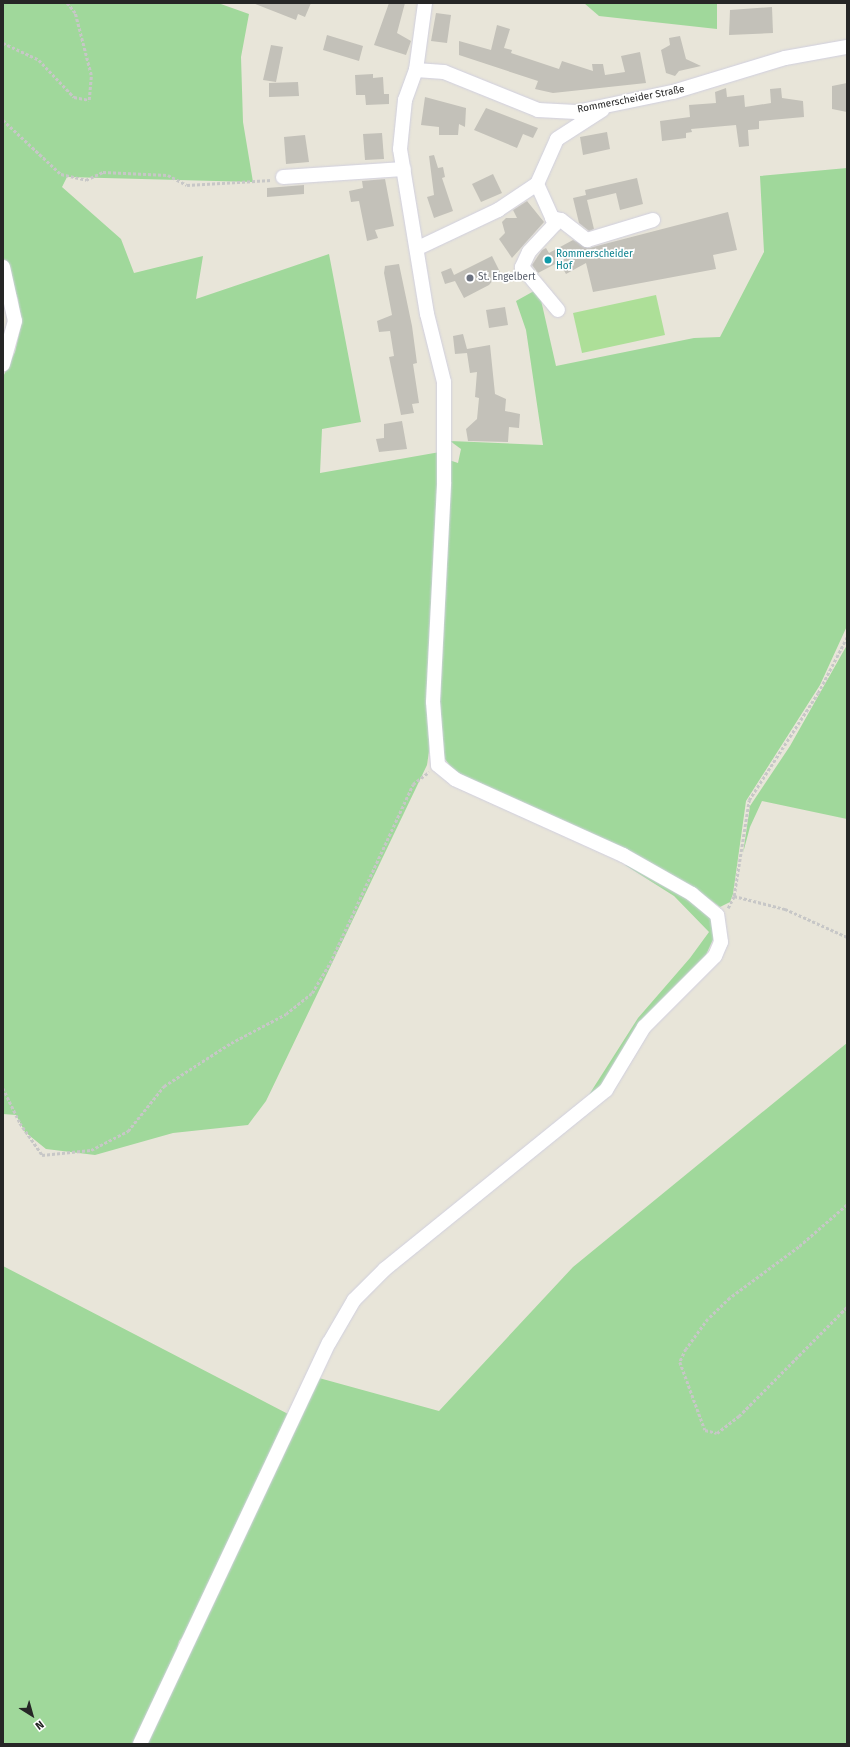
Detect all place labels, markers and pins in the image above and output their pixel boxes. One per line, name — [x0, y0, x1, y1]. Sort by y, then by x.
place label: Rommerscheider Hof — [556, 248, 633, 272]
marker: Rommerscheider Hof — [543, 255, 553, 265]
place label: St. Engelbert — [478, 272, 536, 284]
marker: St. Engelbert — [465, 273, 475, 283]

